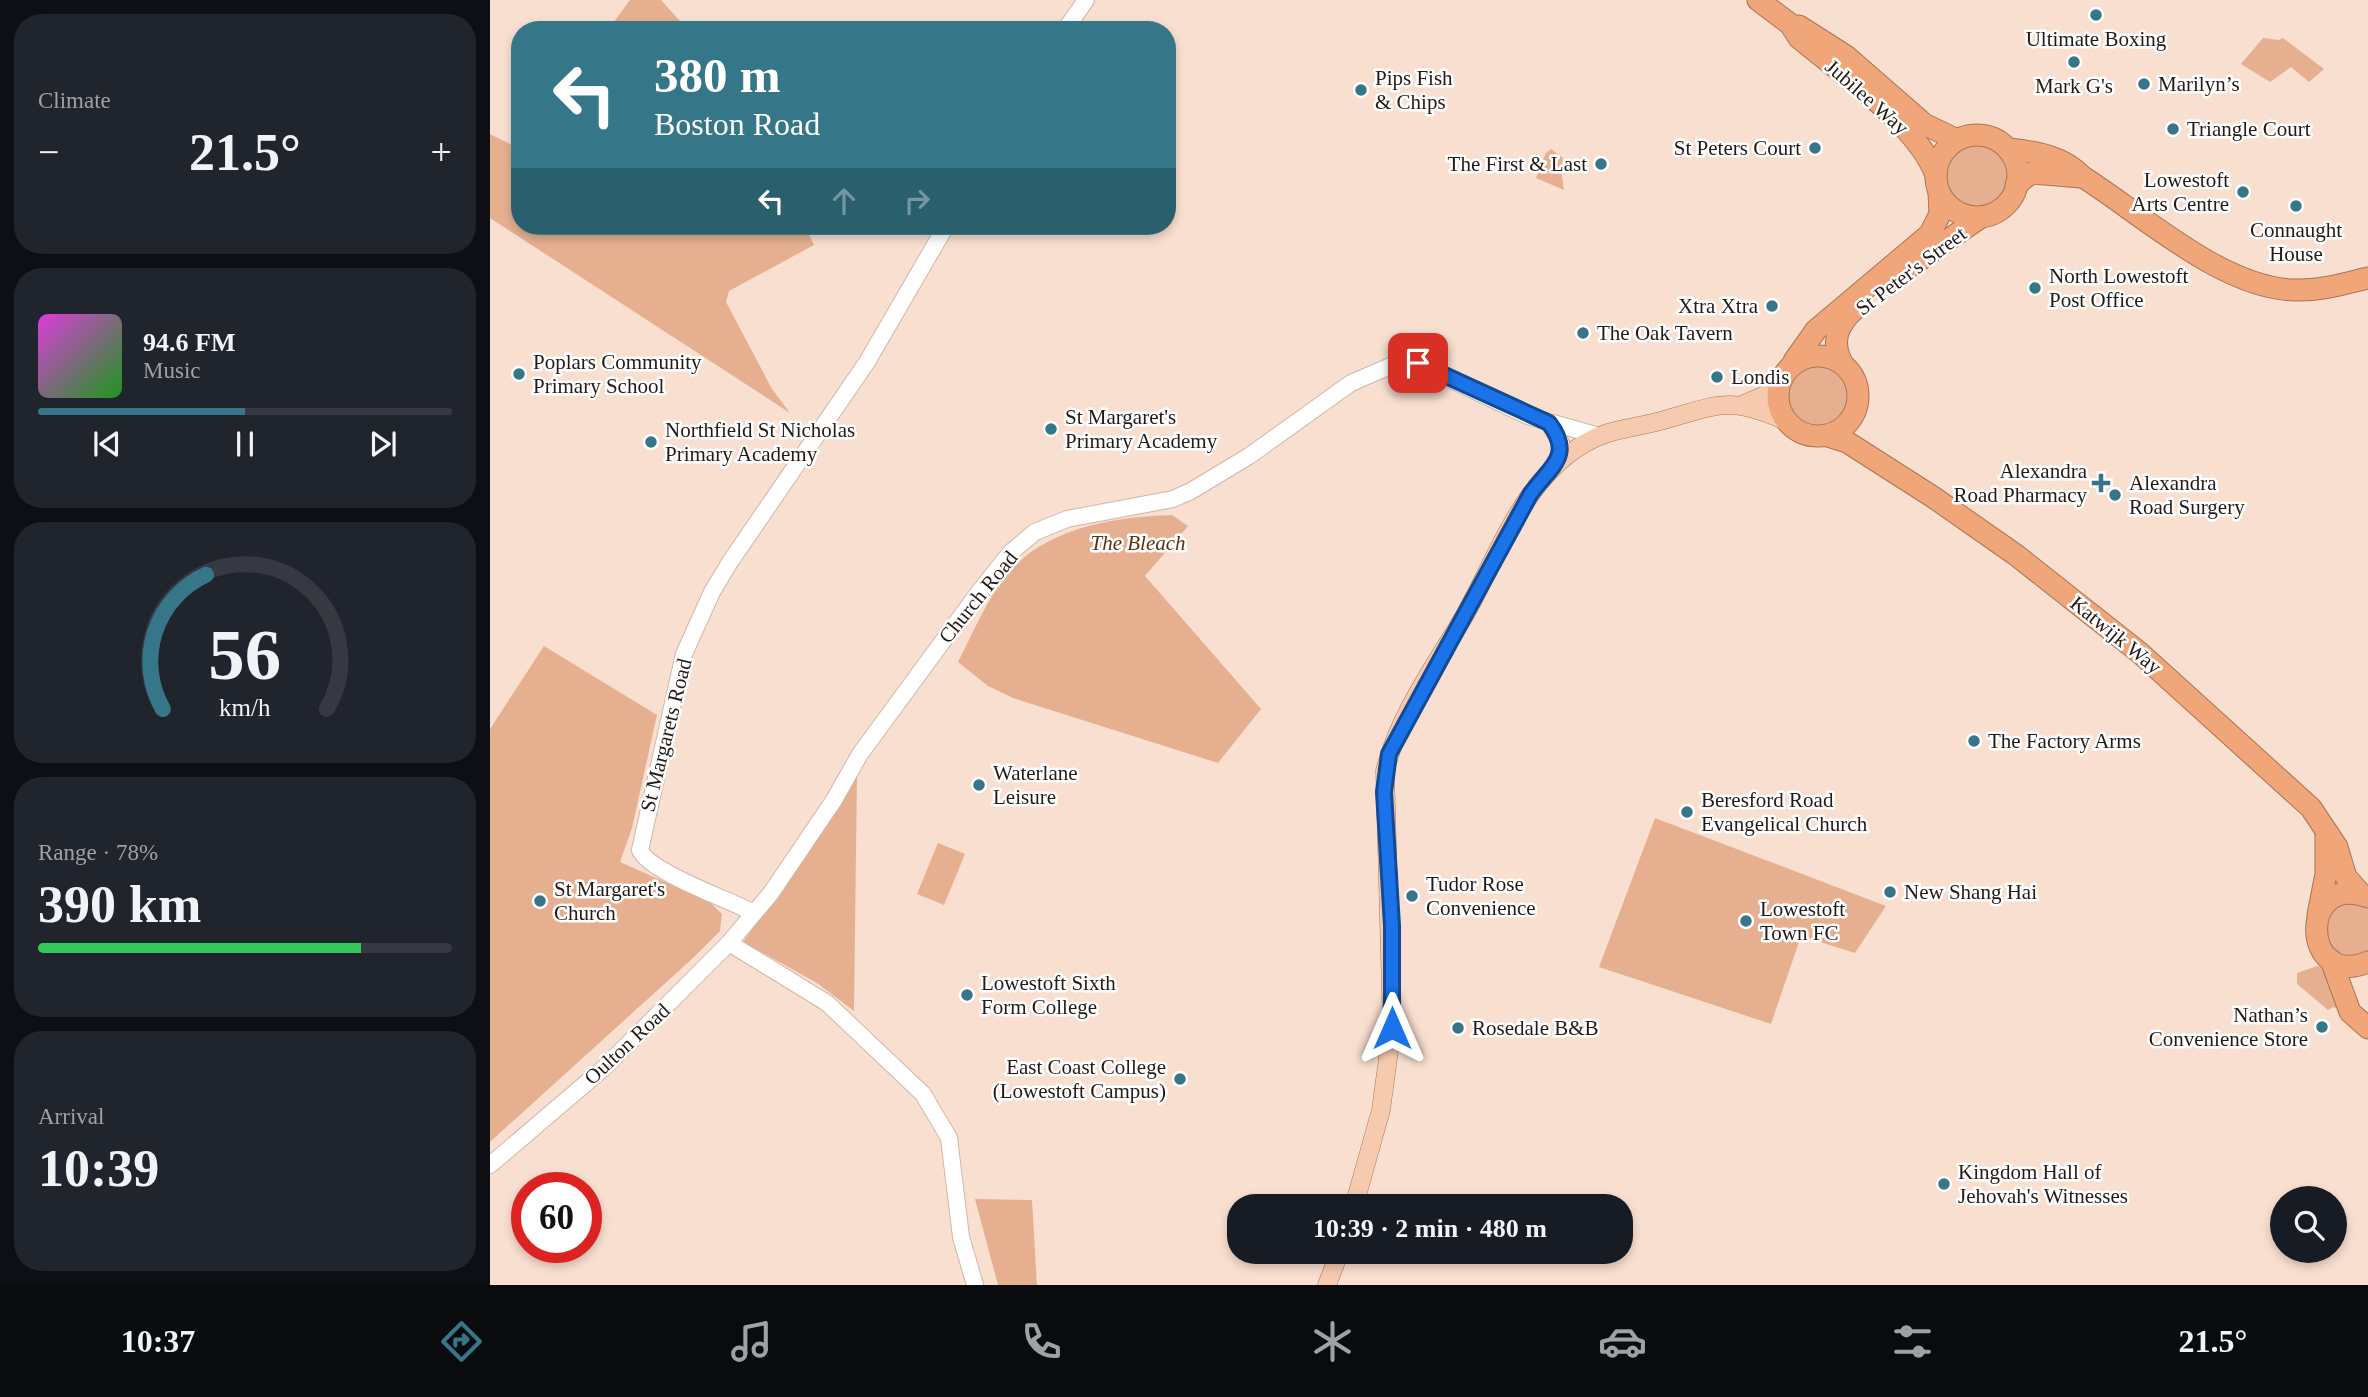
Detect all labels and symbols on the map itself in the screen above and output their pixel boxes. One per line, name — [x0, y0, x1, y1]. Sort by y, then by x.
marker: Ultimate Boxing — [2088, 7, 2104, 23]
place label: Ultimate Boxing — [2026, 27, 2167, 51]
street label: Jubilee Way — [1821, 54, 1914, 140]
marker: Mark G's — [2066, 54, 2082, 70]
place label: Pips Fish & Chips — [1375, 66, 1453, 114]
place label: Marilyn’s — [2158, 72, 2240, 96]
place label: Mark G's — [2035, 74, 2113, 98]
marker: Marilyn’s — [2136, 76, 2152, 92]
marker: Pips Fish & Chips — [1353, 82, 1369, 98]
place label: Triangle Court — [2187, 117, 2311, 141]
marker: Triangle Court — [2165, 121, 2181, 137]
place label: St Peters Court — [1674, 136, 1801, 160]
marker: St Peters Court — [1807, 140, 1823, 156]
place label: The First & Last — [1448, 152, 1587, 176]
marker: The First & Last — [1593, 156, 1609, 172]
place label: Lowestoft Arts Centre — [2132, 168, 2229, 216]
marker: Lowestoft Arts Centre — [2235, 184, 2251, 200]
marker: Connaught House — [2288, 198, 2304, 214]
place label: Connaught House — [2250, 218, 2342, 266]
street label: St Peter's Street — [1851, 222, 1971, 320]
place label: North Lowestoft Post Office — [2049, 264, 2189, 312]
marker: North Lowestoft Post Office — [2027, 280, 2043, 296]
place label: Xtra Xtra — [1678, 294, 1759, 318]
marker: Xtra Xtra — [1764, 298, 1780, 314]
place label: The Oak Tavern — [1597, 321, 1733, 345]
marker: The Oak Tavern — [1575, 325, 1591, 341]
pin — [1388, 333, 1448, 393]
place label: Poplars Community Primary School — [533, 350, 702, 398]
place label: Londis — [1731, 365, 1789, 389]
marker: Poplars Community Primary School — [511, 366, 527, 382]
marker: Londis — [1709, 369, 1725, 385]
place label: St Margaret's Primary Academy — [1065, 405, 1218, 453]
place label: Northfield St Nicholas Primary Academy — [665, 418, 855, 466]
marker: St Margaret's Primary Academy — [1043, 421, 1059, 437]
marker: Northfield St Nicholas Primary Academy — [643, 434, 659, 450]
place label: Alexandra Road Pharmacy — [1953, 459, 2088, 507]
place label: Alexandra Road Surgery — [2129, 471, 2245, 519]
marker: Alexandra Road Pharmacy — [2093, 475, 2109, 491]
marker: Alexandra Road Surgery — [2107, 487, 2123, 503]
park label: The Bleach — [1090, 531, 1186, 555]
street label: Church Road — [934, 546, 1023, 648]
street label: Katwijk Way — [2066, 591, 2167, 679]
street label: St Margarets Road — [635, 655, 697, 814]
place label: The Factory Arms — [1988, 729, 2141, 753]
marker: The Factory Arms — [1966, 733, 1982, 749]
place label: Waterlane Leisure — [993, 761, 1078, 809]
marker: Waterlane Leisure — [971, 777, 987, 793]
place label: Beresford Road Evangelical Church — [1701, 788, 1868, 836]
marker: Beresford Road Evangelical Church — [1679, 804, 1695, 820]
place label: Tudor Rose Convenience — [1426, 872, 1536, 920]
place label: St Margaret's Church — [554, 877, 665, 925]
place label: New Shang Hai — [1904, 880, 2037, 904]
marker: New Shang Hai — [1882, 884, 1898, 900]
marker: Tudor Rose Convenience — [1404, 888, 1420, 904]
marker: St Margaret's Church — [532, 893, 548, 909]
place label: Lowestoft Town FC — [1760, 897, 1845, 945]
marker: Lowestoft Town FC — [1738, 913, 1754, 929]
place label: Lowestoft Sixth Form College — [981, 971, 1116, 1019]
marker: Lowestoft Sixth Form College — [959, 987, 975, 1003]
position arrow — [1355, 991, 1429, 1065]
street label: Oulton Road — [579, 998, 675, 1090]
place label: Nathan’s Convenience Store — [2149, 1003, 2308, 1051]
place label: Rosedale B&B — [1472, 1016, 1599, 1040]
marker: Nathan’s Convenience Store — [2314, 1019, 2330, 1035]
marker: Rosedale B&B — [1450, 1020, 1466, 1036]
place label: East Coast College (Lowestoft Campus) — [993, 1055, 1166, 1103]
marker: East Coast College (Lowestoft Campus) — [1172, 1071, 1188, 1087]
place label: Kingdom Hall of Jehovah's Witnesses — [1958, 1160, 2128, 1208]
speed limit sign: 60 — [511, 1172, 602, 1263]
marker: Kingdom Hall of Jehovah's Witnesses — [1936, 1176, 1952, 1192]

